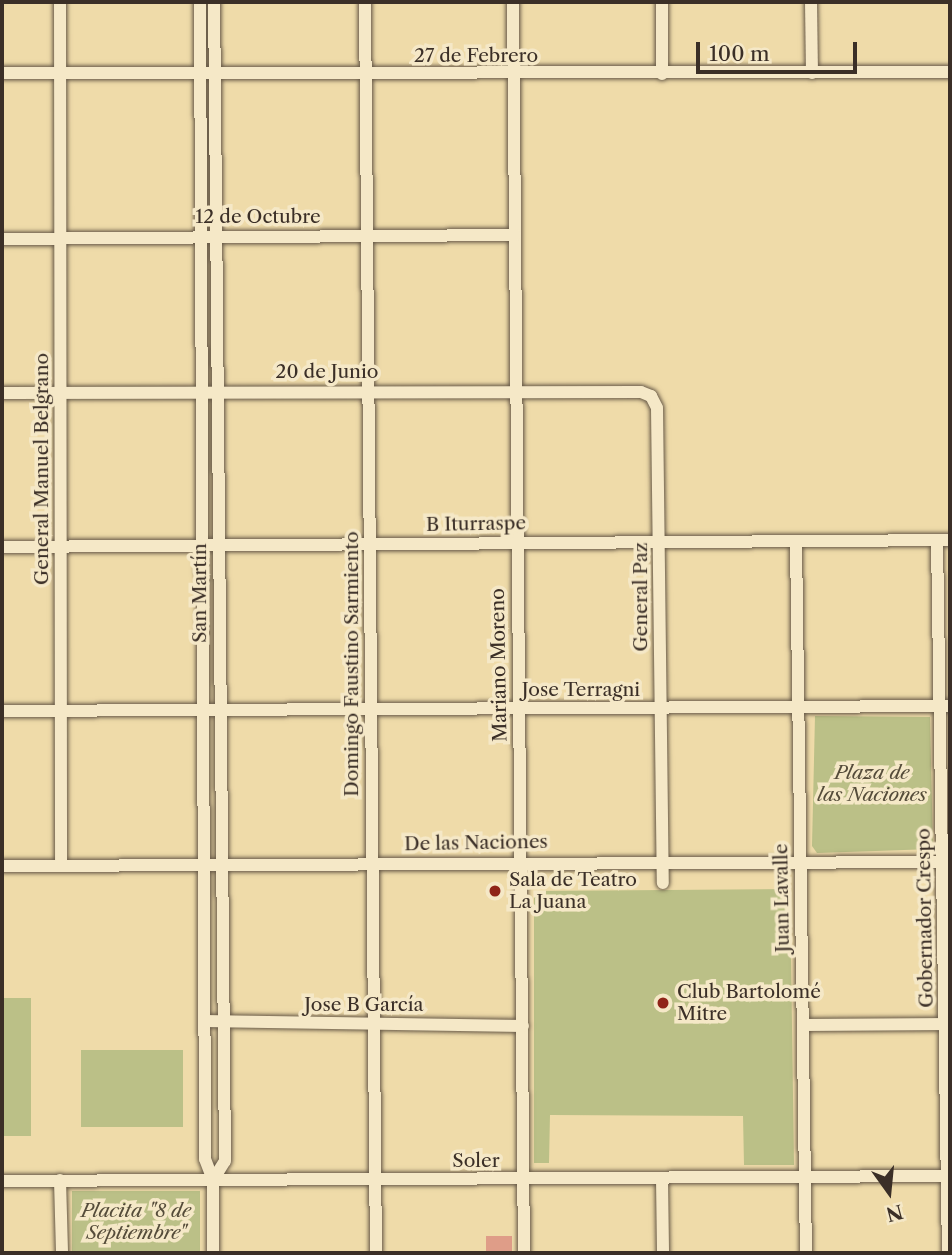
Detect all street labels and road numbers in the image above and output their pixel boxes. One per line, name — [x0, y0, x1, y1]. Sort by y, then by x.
street label: 27 de Febrero — [414, 45, 538, 67]
street label: 12 de Octubre — [195, 206, 321, 228]
street label: General Manuel Belgrano — [31, 353, 53, 585]
street label: 20 de Junio — [276, 361, 378, 383]
street label: B Iturraspe — [426, 512, 526, 536]
street label: Domingo Faustino Sarmiento — [341, 531, 363, 797]
street label: General Paz — [630, 542, 652, 652]
street label: San Martín — [189, 543, 211, 643]
street label: Mariano Moreno — [486, 588, 512, 742]
street label: Jose Terragni — [522, 679, 640, 701]
street label: Gobernador Crespo — [912, 828, 938, 1008]
street label: De las Naciones — [404, 830, 548, 856]
street label: Juan Lavalle — [770, 843, 794, 953]
street label: Jose B García — [304, 994, 424, 1016]
street label: Soler — [452, 1150, 500, 1172]

